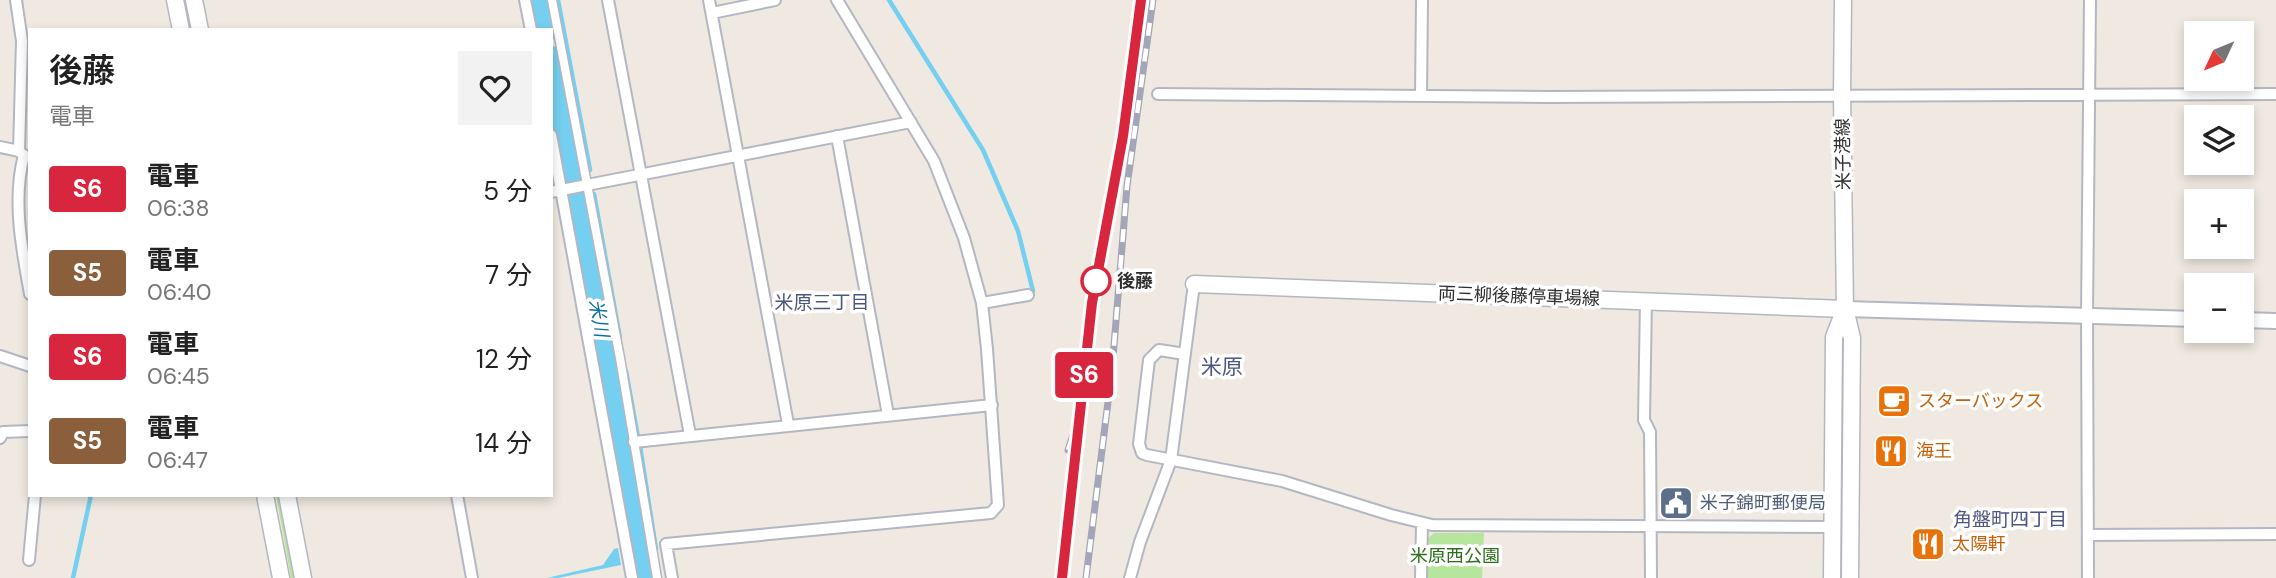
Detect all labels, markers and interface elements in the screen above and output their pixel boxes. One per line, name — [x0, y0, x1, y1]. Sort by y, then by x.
north arrow — [2184, 21, 2254, 91]
map controls — [2184, 21, 2254, 343]
text: 後藤 — [49, 49, 115, 92]
button: heart — [458, 51, 532, 125]
text: 電車 — [49, 101, 95, 131]
button: layers — [2184, 105, 2254, 175]
street label: 米子港線 — [1830, 118, 1856, 190]
text: 電車 — [147, 159, 199, 193]
text: S6 — [73, 173, 102, 204]
text: 5 分 — [483, 174, 532, 208]
button: + — [2184, 189, 2254, 259]
text: 06:38 — [147, 193, 209, 223]
text: 電車 — [147, 243, 199, 277]
text: S5 — [73, 257, 102, 288]
text: 7 分 — [485, 258, 532, 292]
marker: 後藤 — [1081, 266, 1111, 296]
place label: 後藤 — [1117, 269, 1153, 293]
button: − — [2184, 273, 2254, 343]
text: 06:40 — [147, 277, 212, 307]
street label: 両三柳後藤停車場線 — [1438, 281, 1600, 311]
district label: 米原三丁目 — [774, 290, 870, 315]
water label: 米川 — [583, 297, 615, 341]
text: 電車 — [147, 327, 199, 361]
text: S6 — [73, 341, 102, 372]
text: 12 分 — [476, 342, 532, 376]
line badge: S6 — [1052, 352, 1116, 398]
district label: 米原 — [1201, 353, 1243, 381]
text: S6 — [1069, 359, 1099, 390]
text: 06:45 — [147, 361, 210, 391]
cafe icon: スターバックス — [1875, 382, 1913, 420]
place label: スターバックス — [1918, 389, 2043, 413]
text: 電車 — [147, 411, 199, 445]
text: S5 — [73, 425, 102, 456]
text: 14 分 — [475, 426, 532, 460]
restaurant icon: 海王 — [1872, 432, 1910, 470]
place label: 海王 — [1916, 439, 1952, 463]
text: 06:47 — [147, 445, 208, 475]
public building icon: 米子錦町郵便局 — [1657, 484, 1695, 522]
place label: 米子錦町郵便局 — [1700, 491, 1826, 515]
district label: 角盤町四丁目 — [1953, 507, 2067, 532]
restaurant icon: 太陽軒 — [1909, 525, 1947, 563]
place label: 太陽軒 — [1952, 532, 2006, 556]
park label: 米原西公園 — [1410, 544, 1500, 568]

